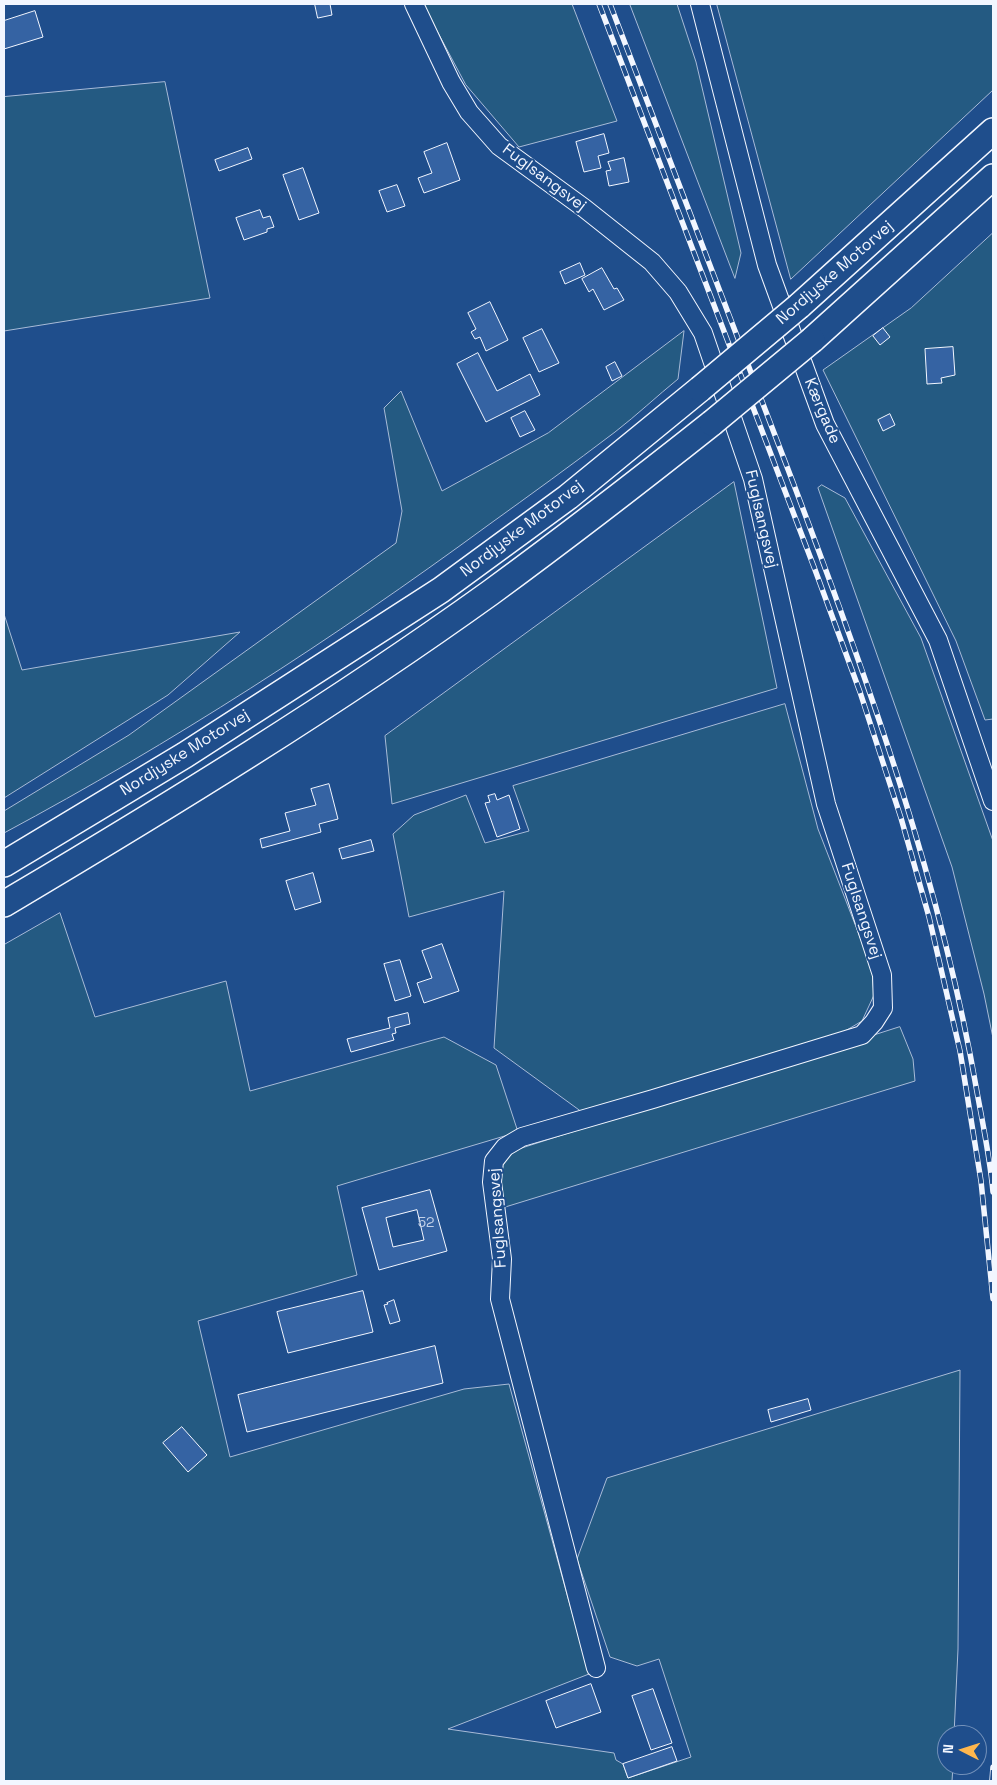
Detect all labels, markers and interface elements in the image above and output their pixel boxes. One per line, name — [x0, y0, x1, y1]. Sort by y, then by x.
street label: Fuglsangsvej — [498, 140, 590, 216]
street label: Nordjyske Motorvej — [773, 217, 897, 329]
street label: Kærgade — [800, 375, 844, 447]
street label: Fuglsangsvej — [740, 468, 782, 570]
street label: Nordjyske Motorvej — [457, 477, 587, 581]
street label: Nordjyske Motorvej — [117, 705, 253, 801]
street label: Fuglsangsvej — [836, 860, 886, 962]
street label: Fuglsangsvej — [485, 1167, 511, 1269]
house number: 52 — [418, 1215, 434, 1231]
north arrow — [937, 1725, 987, 1775]
text: N — [939, 1743, 957, 1754]

